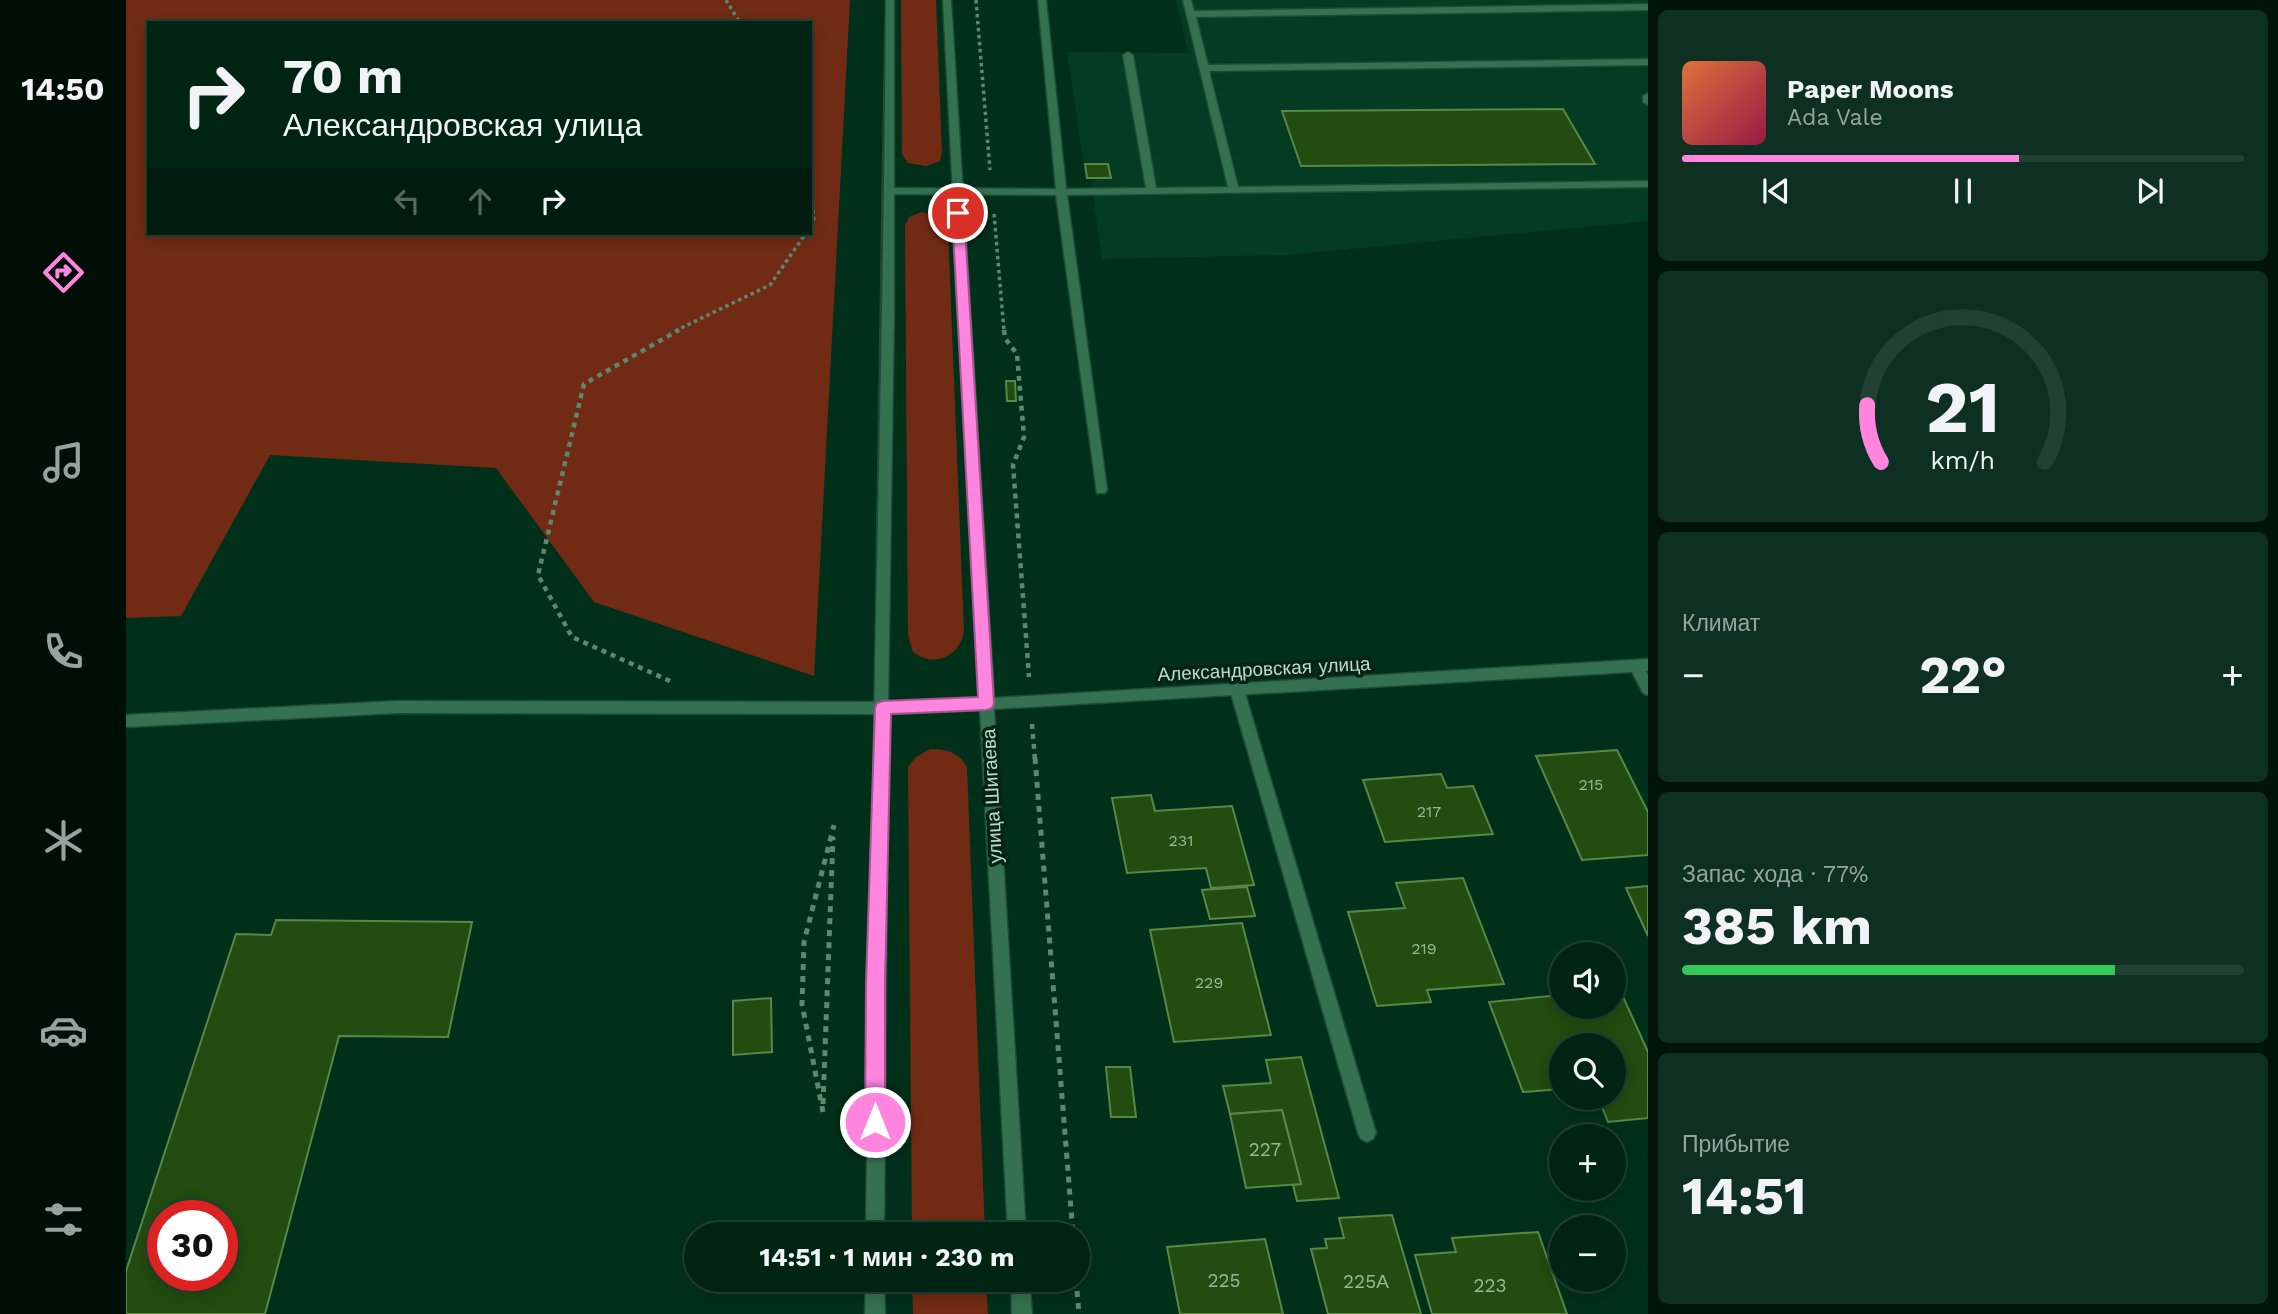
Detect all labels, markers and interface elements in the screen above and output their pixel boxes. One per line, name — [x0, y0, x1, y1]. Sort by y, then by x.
text: 70 m — [283, 47, 403, 105]
icon: right — [168, 49, 259, 140]
text: 14:50 — [21, 70, 105, 108]
text: Paper Moons — [1787, 74, 1954, 104]
text: Ada Vale — [1787, 104, 1883, 131]
text: Александровская улица — [283, 106, 642, 144]
icon: previous — [1757, 172, 1795, 210]
icon: pause — [1944, 172, 1982, 210]
icon: next — [2131, 172, 2169, 210]
icon: left — [388, 182, 426, 220]
icon: ahead — [461, 182, 499, 220]
icon: right — [534, 182, 572, 220]
pin — [928, 183, 988, 243]
icon: arrive — [939, 194, 977, 232]
icon: directions — [39, 248, 88, 297]
text: 21 — [1926, 365, 2000, 451]
icon: music — [39, 438, 88, 487]
text: km/h — [1931, 446, 1995, 475]
text: Климат — [1682, 610, 1760, 637]
icon: phone — [39, 627, 88, 676]
text: 22° — [1919, 645, 2007, 706]
street label: Александровская улица — [1157, 652, 1372, 686]
text: − — [1682, 653, 1705, 697]
text: + — [2221, 653, 2244, 697]
street label: улица Шигаева — [977, 728, 1007, 864]
house number: 215 — [1579, 775, 1603, 794]
house number: 217 — [1417, 802, 1441, 821]
icon: climate — [39, 816, 88, 865]
house number: 231 — [1169, 831, 1193, 850]
text: Запас хода · 77% — [1682, 861, 1868, 888]
text: 385 km — [1682, 896, 1872, 957]
house number: 219 — [1411, 939, 1437, 958]
map controls — [1549, 942, 1626, 1292]
button: sound — [1549, 942, 1626, 1019]
house number: 229 — [1195, 973, 1223, 992]
icon: car — [39, 1006, 88, 1055]
button: search — [1549, 1033, 1626, 1110]
position arrow — [838, 1085, 912, 1159]
button: + — [1549, 1124, 1626, 1201]
text: Прибытие — [1682, 1131, 1790, 1158]
house number: 227 — [1249, 1138, 1281, 1161]
text: 14:51 — [1682, 1166, 1806, 1227]
icon: filters — [39, 1195, 88, 1244]
speed limit sign: 30 — [147, 1200, 238, 1291]
button: − — [1549, 1215, 1626, 1292]
text: 14:51 · 1 мин · 230 m — [759, 1242, 1015, 1272]
house number: 225 — [1207, 1269, 1241, 1292]
house number: 225А — [1343, 1270, 1389, 1293]
house number: 223 — [1473, 1274, 1507, 1297]

